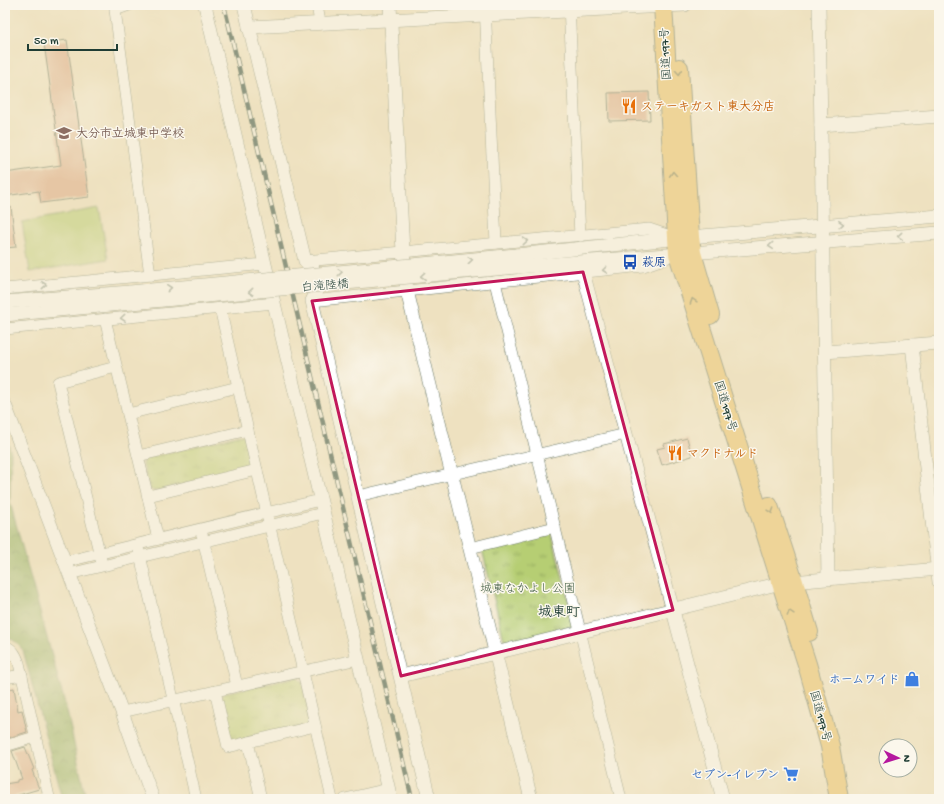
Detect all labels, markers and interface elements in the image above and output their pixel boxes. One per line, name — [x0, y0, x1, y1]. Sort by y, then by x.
scale bar — [28, 26, 117, 52]
street label: 国道197号 — [658, 27, 675, 81]
text: 50 m — [34, 35, 59, 49]
one-way arrow — [675, 69, 683, 75]
restaurant icon: ステーキガスト東大分店 — [620, 97, 638, 115]
place label: ステーキガスト東大分店 — [641, 100, 775, 115]
school or university icon: 大分市立城東中学校 — [55, 124, 73, 142]
place label: 大分市立城東中学校 — [76, 127, 184, 142]
one-way arrow — [668, 171, 677, 177]
one-way arrow — [838, 219, 844, 228]
one-way arrow — [897, 232, 903, 241]
one-way arrow — [522, 236, 528, 245]
one-way arrow — [768, 242, 774, 251]
bus stop icon: 萩原 — [621, 253, 639, 271]
one-way arrow — [467, 255, 473, 264]
place label: 萩原 — [642, 256, 666, 271]
one-way arrow — [601, 265, 608, 274]
one-way arrow — [337, 267, 343, 276]
one-way arrow — [420, 271, 426, 280]
street label: 白滝陸橋 — [301, 277, 350, 296]
one-way arrow — [41, 281, 47, 290]
one-way arrow — [166, 284, 172, 293]
one-way arrow — [248, 287, 254, 296]
one-way arrow — [689, 298, 698, 305]
one-way arrow — [120, 313, 126, 322]
street label: 国道197号 — [710, 379, 740, 434]
restaurant icon: マクドナルド — [666, 444, 684, 462]
place label: マクドナルド — [687, 448, 759, 462]
one-way arrow — [767, 508, 775, 515]
park label: 城東なかよし公園 — [480, 582, 576, 597]
district label: 城東町 — [538, 605, 580, 622]
one-way arrow — [786, 609, 795, 616]
shop icon: ホームワイド — [903, 670, 921, 688]
place label: ホームワイド — [829, 674, 900, 688]
street label: 国道197号 — [805, 689, 834, 744]
north arrow — [878, 738, 918, 778]
text: N — [900, 755, 912, 763]
supermarket icon: セブン-イレブン — [782, 765, 800, 783]
place label: セブン-イレブン — [691, 768, 779, 783]

